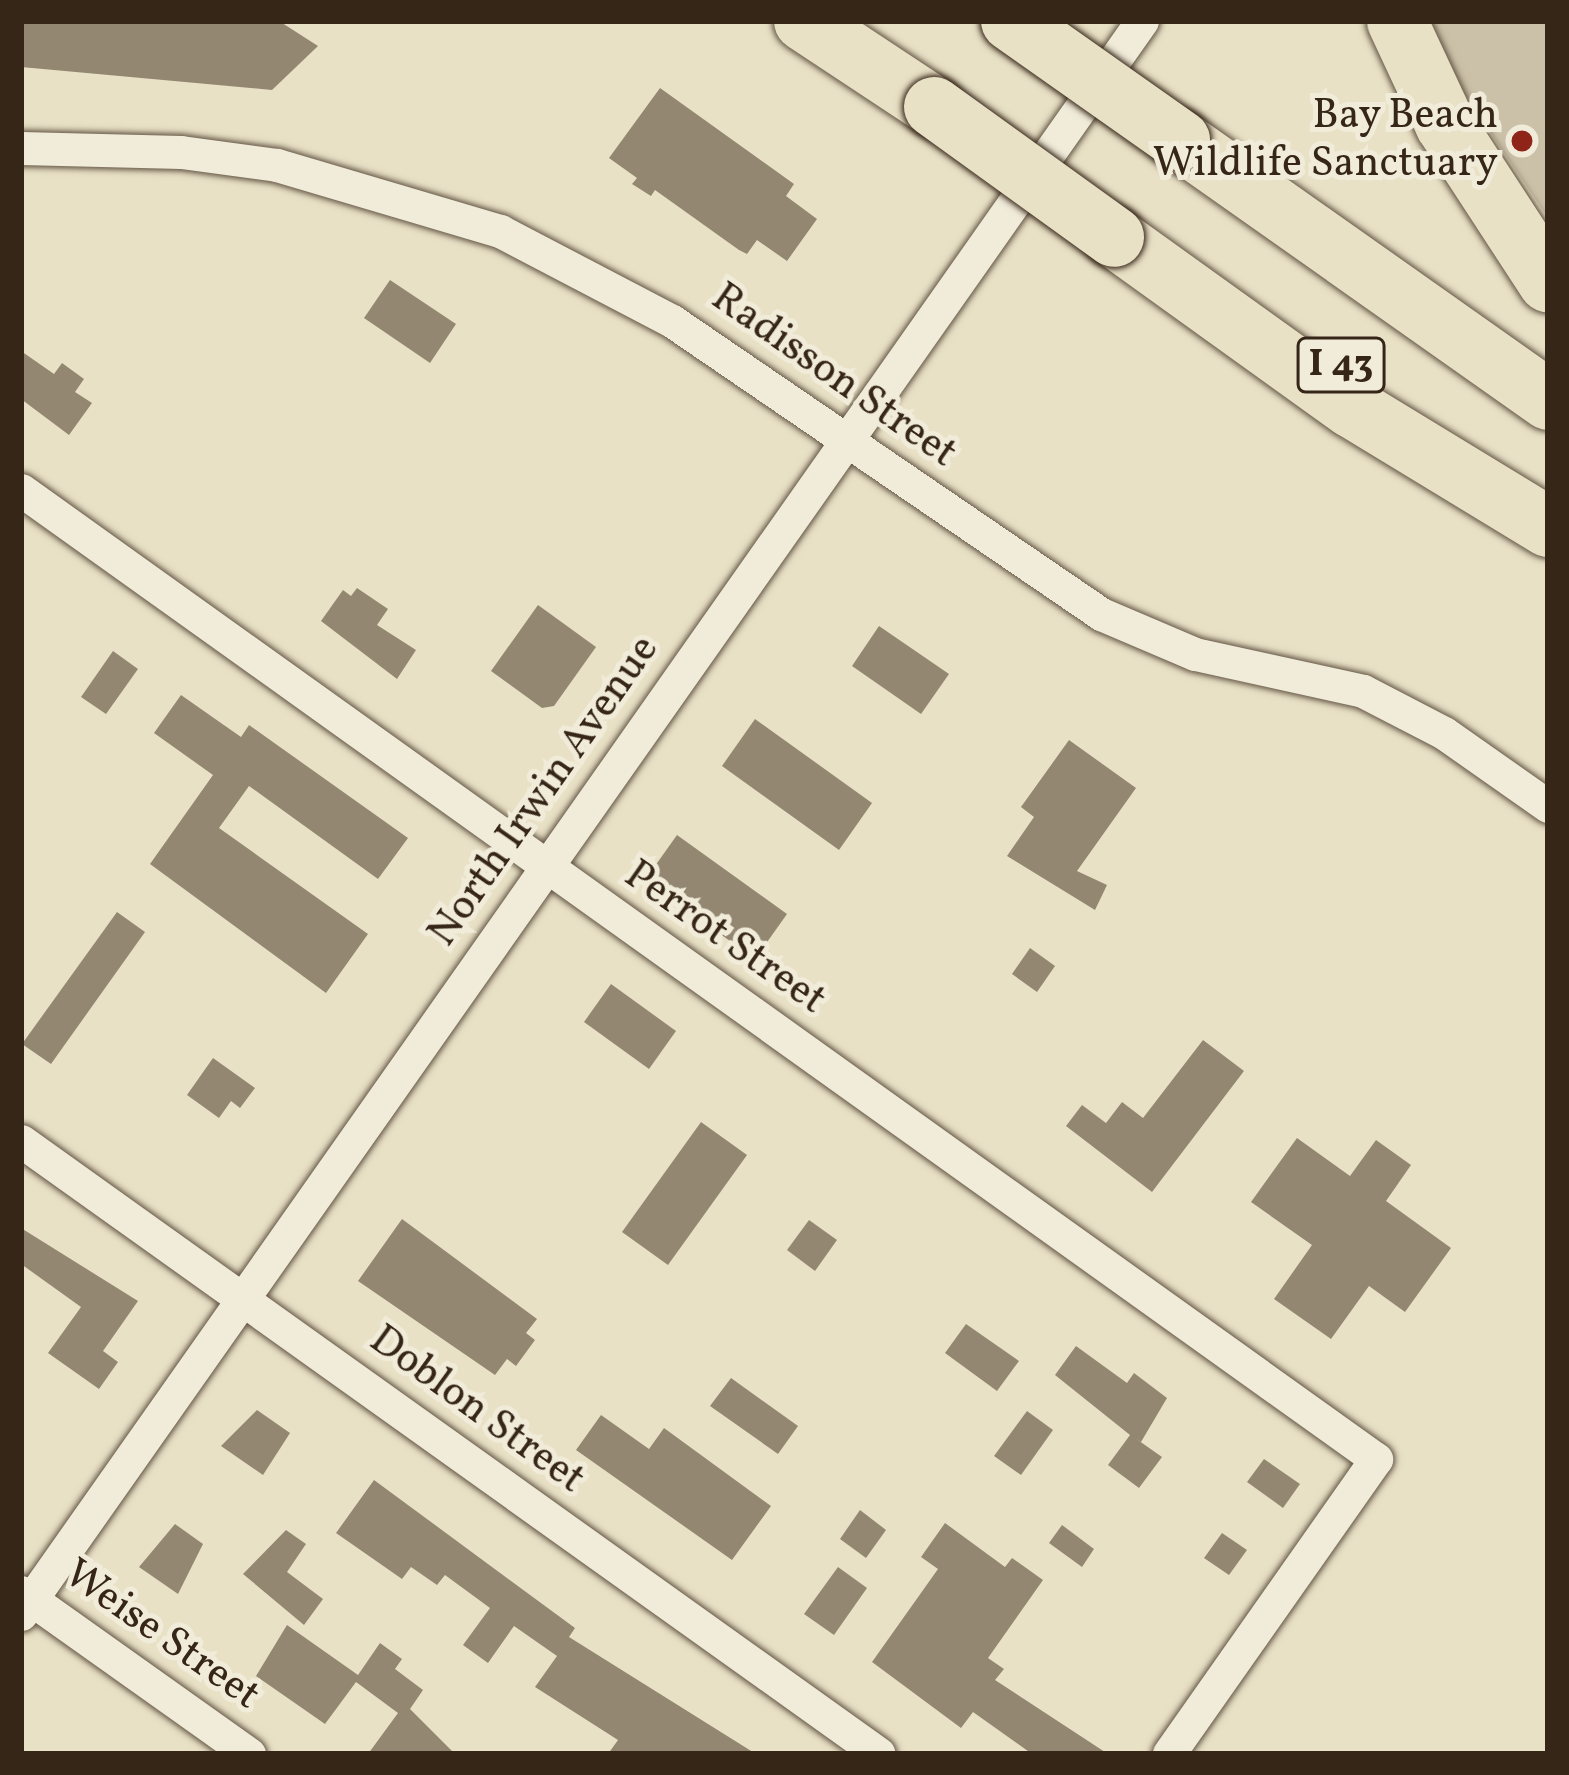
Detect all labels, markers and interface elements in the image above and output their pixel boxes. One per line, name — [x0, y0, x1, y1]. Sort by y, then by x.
place label: Bay Beach Wildlife Sanctuary — [1153, 92, 1498, 190]
marker: Bay Beach Wildlife Sanctuary — [1509, 128, 1535, 154]
street label: Radisson Street — [701, 274, 965, 480]
road number: I 43 — [1296, 332, 1386, 398]
street label: North Irwin Avenue — [419, 627, 671, 957]
street label: Perrot Street — [614, 851, 834, 1027]
street label: Doblon Street — [359, 1316, 593, 1506]
street label: Weise Street — [53, 1550, 269, 1722]

